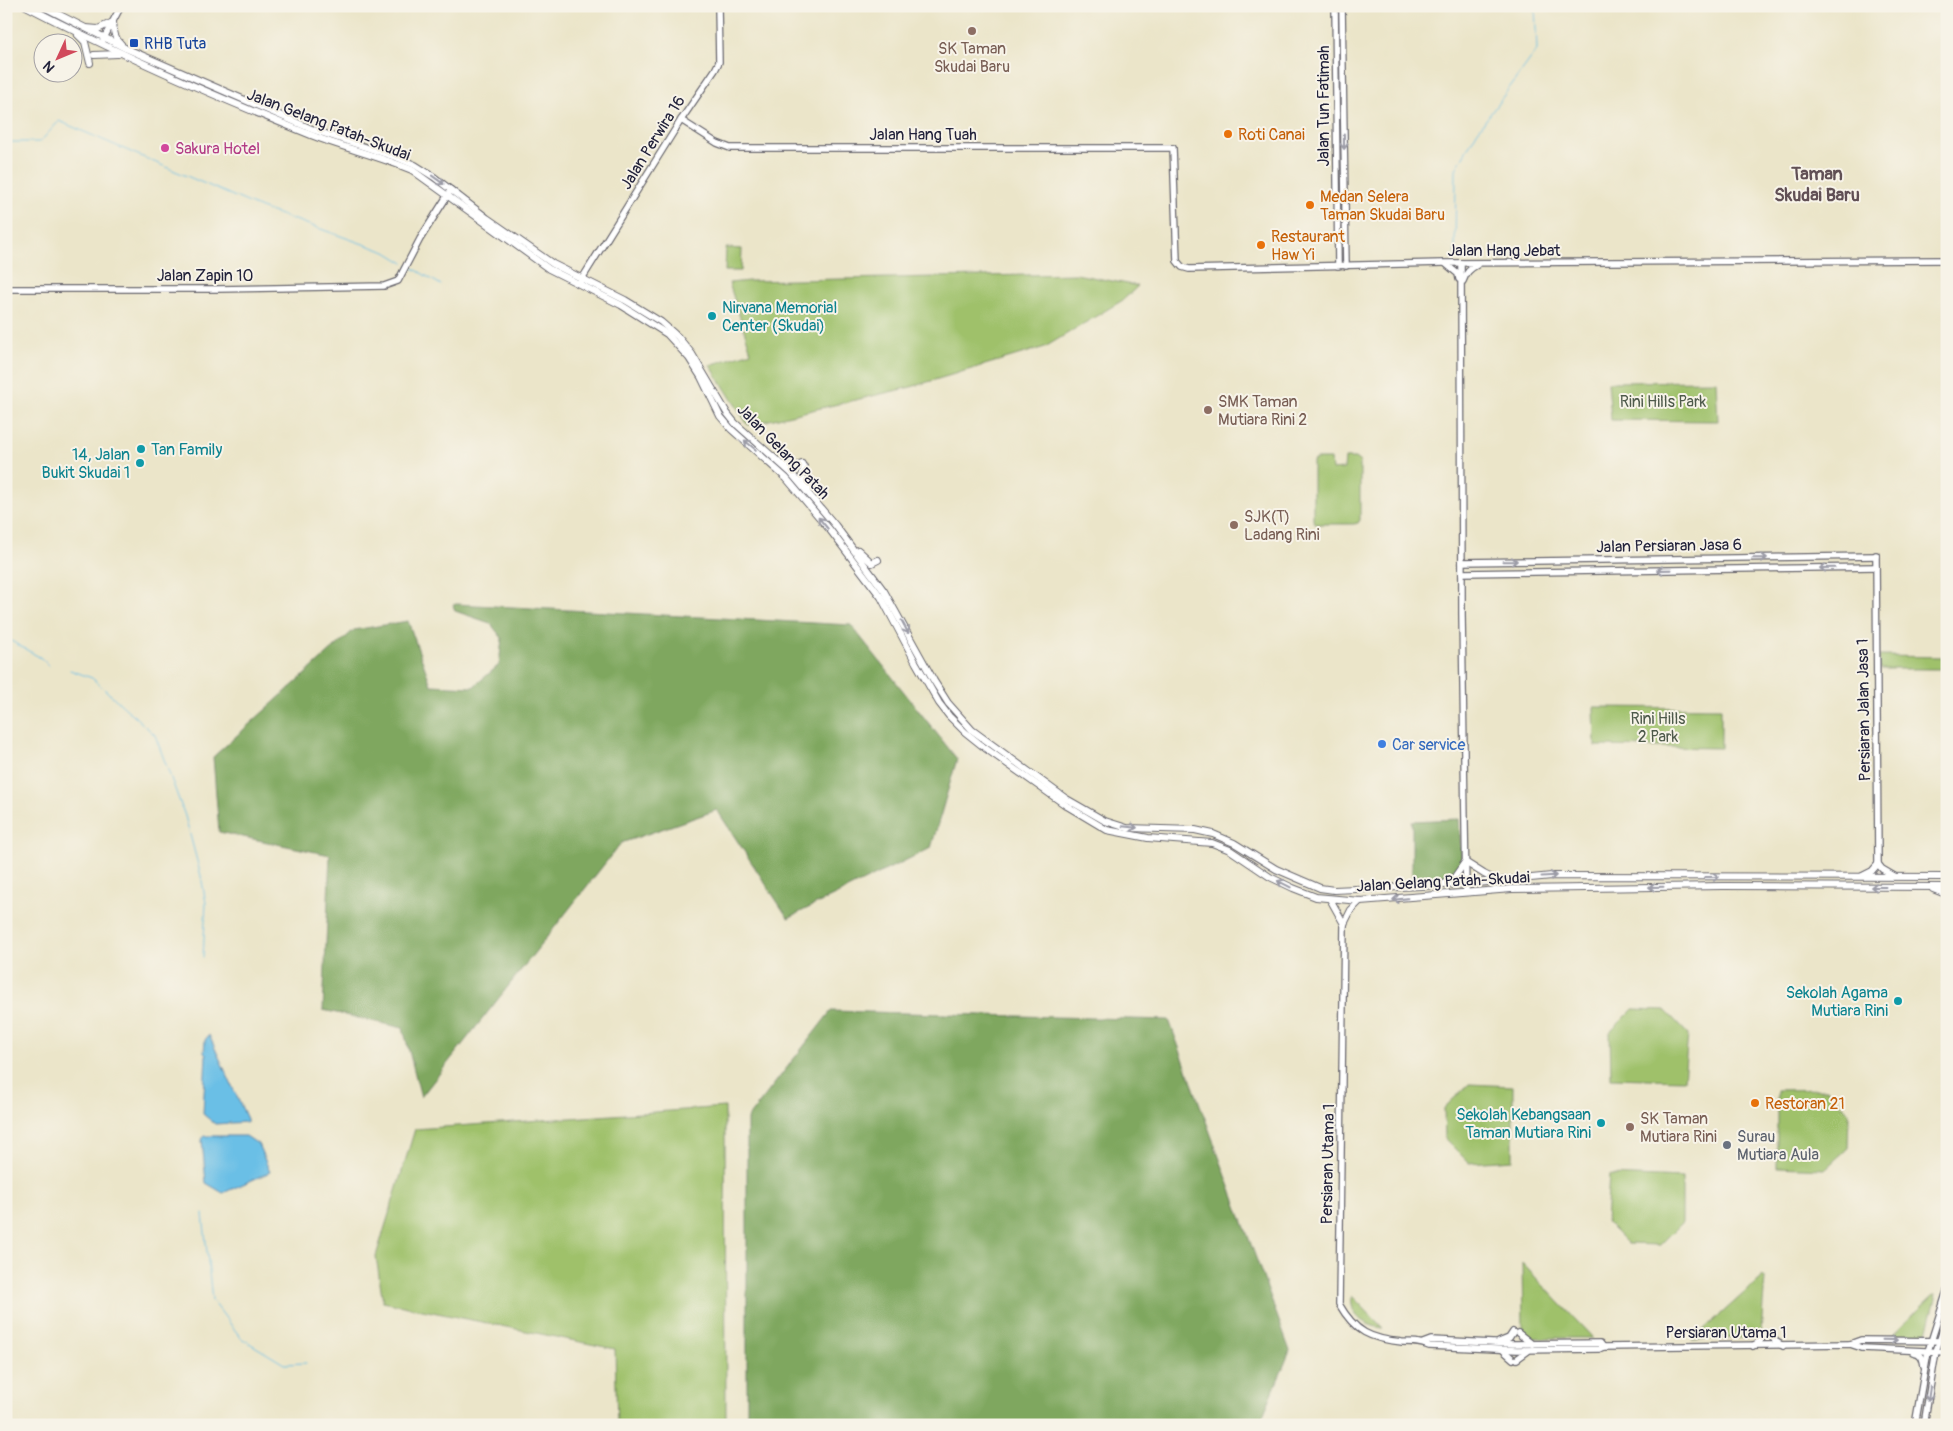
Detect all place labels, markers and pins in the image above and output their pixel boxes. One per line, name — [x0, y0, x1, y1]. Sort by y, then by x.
marker: SK Taman Skudai Baru — [966, 25, 978, 37]
place label: RHB Tuta — [144, 34, 206, 54]
marker: RHB Tuta — [128, 37, 140, 49]
place label: SK Taman Skudai Baru — [934, 39, 1010, 77]
place label: Roti Canai — [1238, 125, 1305, 145]
marker: Roti Canai — [1222, 128, 1234, 140]
place label: Sakura Hotel — [175, 139, 260, 159]
marker: Sakura Hotel — [159, 142, 171, 154]
place label: Medan Selera Taman Skudai Baru — [1320, 187, 1445, 225]
marker: Medan Selera Taman Skudai Baru — [1304, 199, 1316, 211]
place label: Restaurant Haw Yi — [1271, 227, 1345, 265]
marker: Restaurant Haw Yi — [1255, 239, 1267, 251]
place label: Nirvana Memorial Center (Skudai) — [722, 298, 837, 336]
marker: Nirvana Memorial Center (Skudai) — [706, 310, 718, 322]
place label: SMK Taman Mutiara Rini 2 — [1218, 392, 1307, 430]
marker: SMK Taman Mutiara Rini 2 — [1202, 404, 1214, 416]
place label: Tan Family — [151, 440, 222, 460]
marker: Tan Family — [135, 443, 147, 455]
place label: 14, Jalan Bukit Skudai 1 — [42, 445, 130, 483]
marker: 14, Jalan Bukit Skudai 1 — [134, 457, 146, 469]
place label: SJK(T) Ladang Rini — [1244, 507, 1320, 545]
marker: SJK(T) Ladang Rini — [1228, 519, 1240, 531]
place label: Car service — [1392, 735, 1465, 755]
marker: Car service — [1376, 738, 1388, 750]
place label: Sekolah Agama Mutiara Rini — [1786, 983, 1888, 1021]
marker: Sekolah Agama Mutiara Rini — [1892, 995, 1904, 1007]
place label: Restoran 21 — [1765, 1094, 1845, 1114]
marker: Restoran 21 — [1749, 1097, 1761, 1109]
place label: Sekolah Kebangsaan Taman Mutiara Rini — [1456, 1105, 1591, 1143]
place label: SK Taman Mutiara Rini — [1640, 1109, 1717, 1147]
marker: Sekolah Kebangsaan Taman Mutiara Rini — [1595, 1117, 1607, 1129]
marker: SK Taman Mutiara Rini — [1624, 1121, 1636, 1133]
place label: Surau Mutiara Aula — [1737, 1127, 1819, 1165]
marker: Surau Mutiara Aula — [1721, 1139, 1733, 1151]

